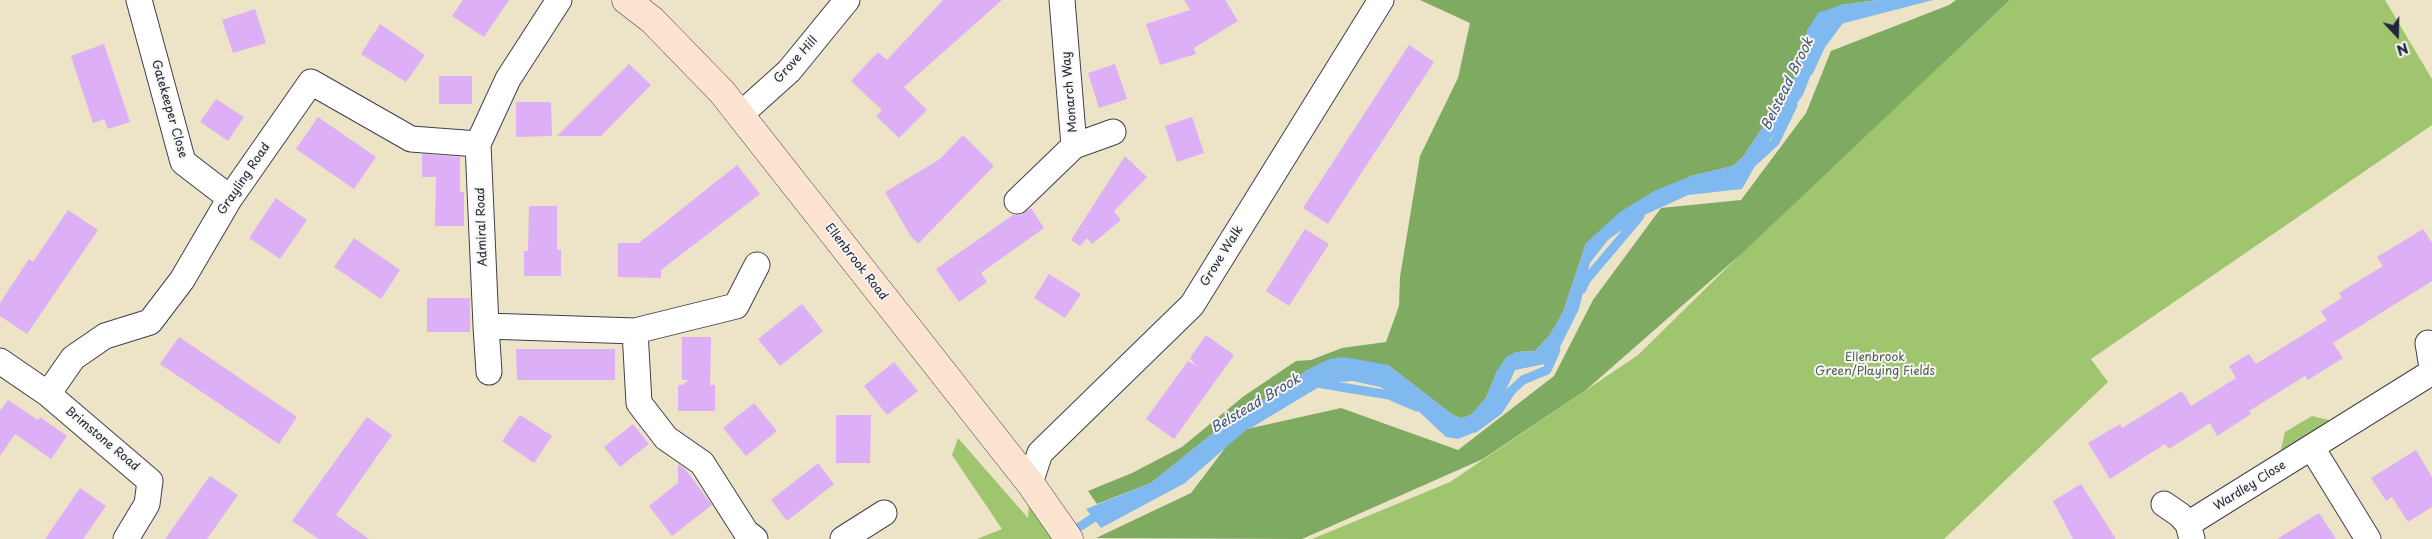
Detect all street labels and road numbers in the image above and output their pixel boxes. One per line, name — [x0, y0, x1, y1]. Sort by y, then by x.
street label: Grove Hill — [771, 34, 821, 86]
street label: Monarch Way — [1059, 51, 1081, 133]
street label: Gatekeeper Close — [148, 58, 190, 160]
street label: Grayling Road — [215, 140, 273, 218]
street label: Admiral Road — [473, 187, 491, 267]
street label: Ellenbrook Road — [822, 221, 890, 303]
street label: Grove Walk — [1198, 223, 1246, 289]
street label: Brimstone Road — [62, 404, 142, 474]
street label: Wardley Close — [2211, 458, 2289, 514]

